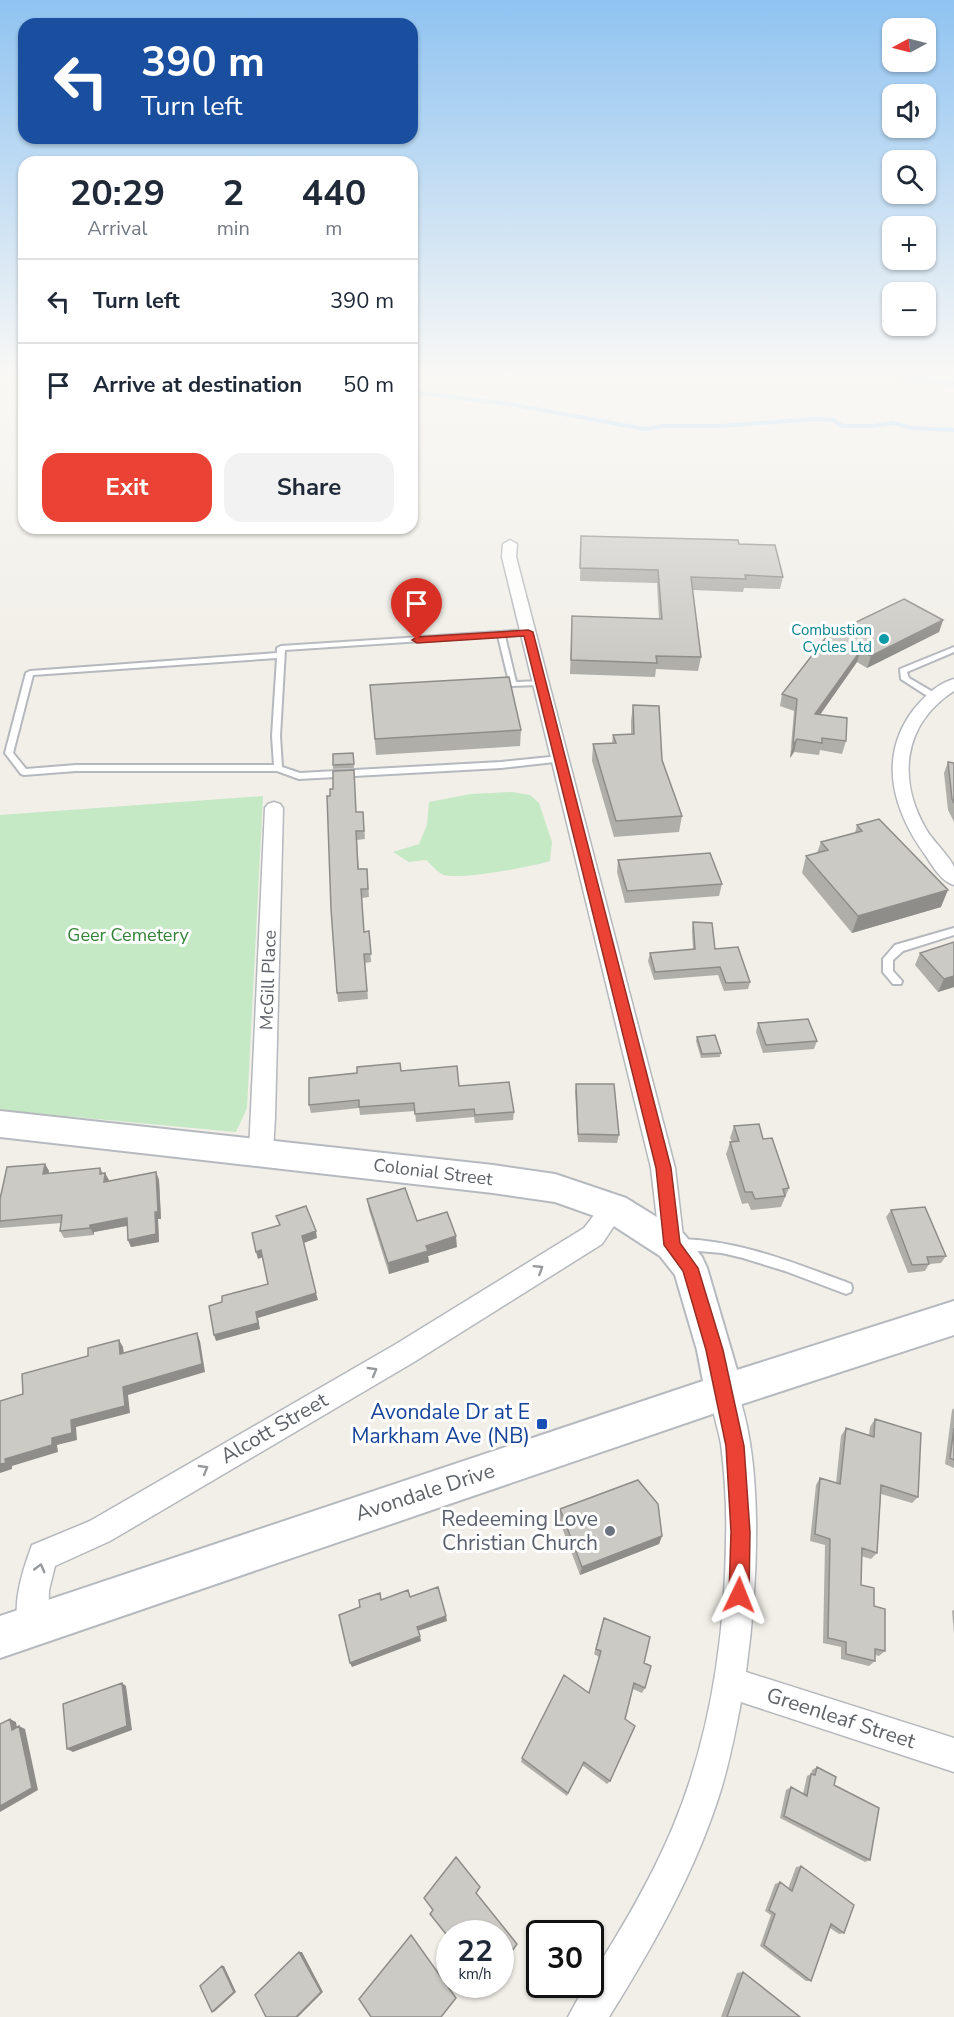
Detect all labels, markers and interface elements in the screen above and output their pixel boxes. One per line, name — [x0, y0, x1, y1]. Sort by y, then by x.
north arrow — [882, 18, 936, 72]
map controls — [882, 18, 936, 336]
text: 390 m — [141, 34, 265, 91]
icon: left — [42, 42, 120, 120]
button: sound — [882, 84, 936, 138]
text: Turn left — [141, 88, 242, 125]
button: search — [882, 150, 936, 204]
text: 20:29 — [70, 169, 165, 218]
text: 2 — [222, 169, 244, 218]
text: 440 — [301, 169, 366, 218]
text: Arrival — [87, 215, 147, 242]
text: min — [217, 215, 250, 242]
text: m — [325, 215, 342, 242]
button: + — [882, 216, 936, 270]
button: − — [882, 282, 936, 336]
icon: left — [42, 285, 75, 318]
text: Turn left — [93, 286, 180, 316]
text: 390 m — [330, 286, 394, 316]
icon: arrive — [42, 369, 75, 402]
text: Arrive at destination — [93, 370, 302, 400]
text: 50 m — [343, 370, 394, 400]
button: Exit — [42, 453, 212, 522]
button: Share — [224, 453, 394, 522]
pin — [391, 578, 442, 640]
icon: arrive — [400, 587, 433, 620]
place label: Combustion Cycles Ltd — [791, 620, 872, 657]
marker: Combustion Cycles Ltd — [877, 632, 891, 646]
park label: Geer Cemetery — [67, 923, 189, 947]
street label: McGill Place — [254, 929, 282, 1031]
street label: Colonial Street — [372, 1153, 495, 1191]
one-way arrow — [533, 1265, 543, 1277]
one-way arrow — [367, 1367, 377, 1379]
street label: Alcott Street — [215, 1386, 333, 1470]
place label: Avondale Dr at E Markham Ave (NB) — [351, 1398, 530, 1450]
marker: Avondale Dr at E Markham Ave (NB) — [535, 1417, 549, 1431]
street label: Avondale Drive — [352, 1456, 498, 1528]
one-way arrow — [198, 1465, 208, 1476]
place label: Redeeming Love Christian Church — [441, 1505, 598, 1557]
marker: Redeeming Love Christian Church — [603, 1524, 617, 1538]
one-way arrow — [33, 1563, 45, 1574]
position arrow — [707, 1563, 771, 1627]
street label: Greenleaf Street — [763, 1681, 920, 1755]
speed limit sign: 30 — [526, 1920, 604, 1998]
text: 22 — [457, 1931, 493, 1972]
text: km/h — [458, 1964, 492, 1984]

